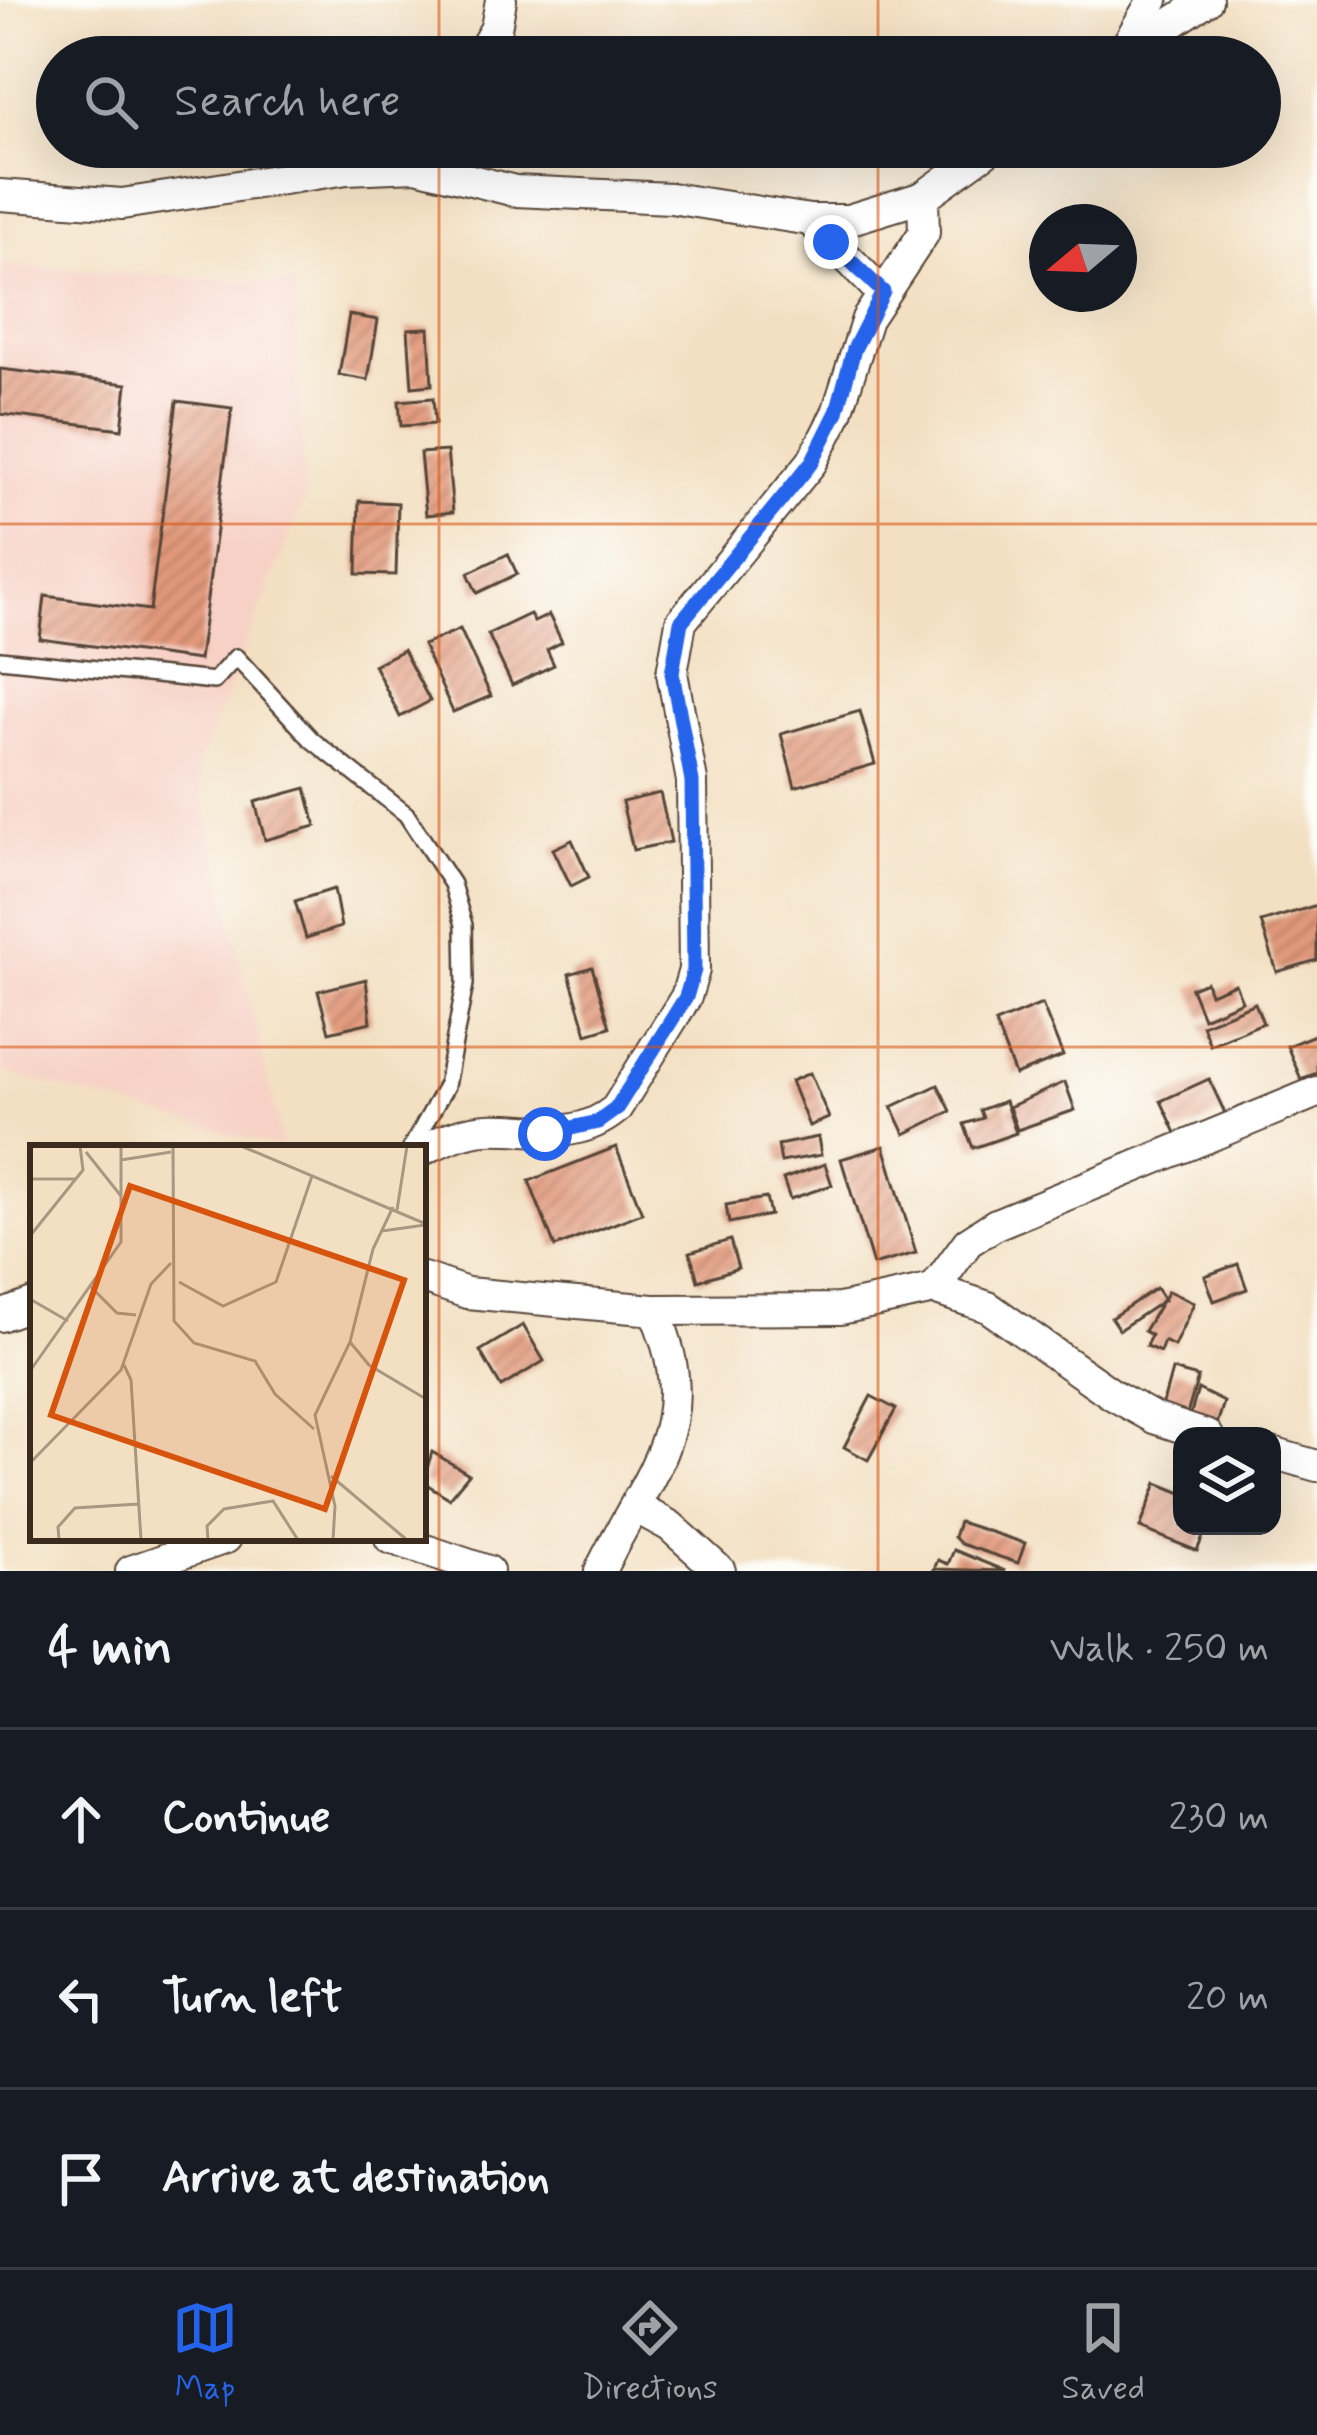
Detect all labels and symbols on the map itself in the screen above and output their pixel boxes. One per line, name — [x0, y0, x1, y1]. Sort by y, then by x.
north arrow — [1029, 204, 1137, 312]
route end — [804, 215, 858, 269]
route start — [518, 1107, 572, 1161]
inset map — [30, 1145, 426, 1541]

